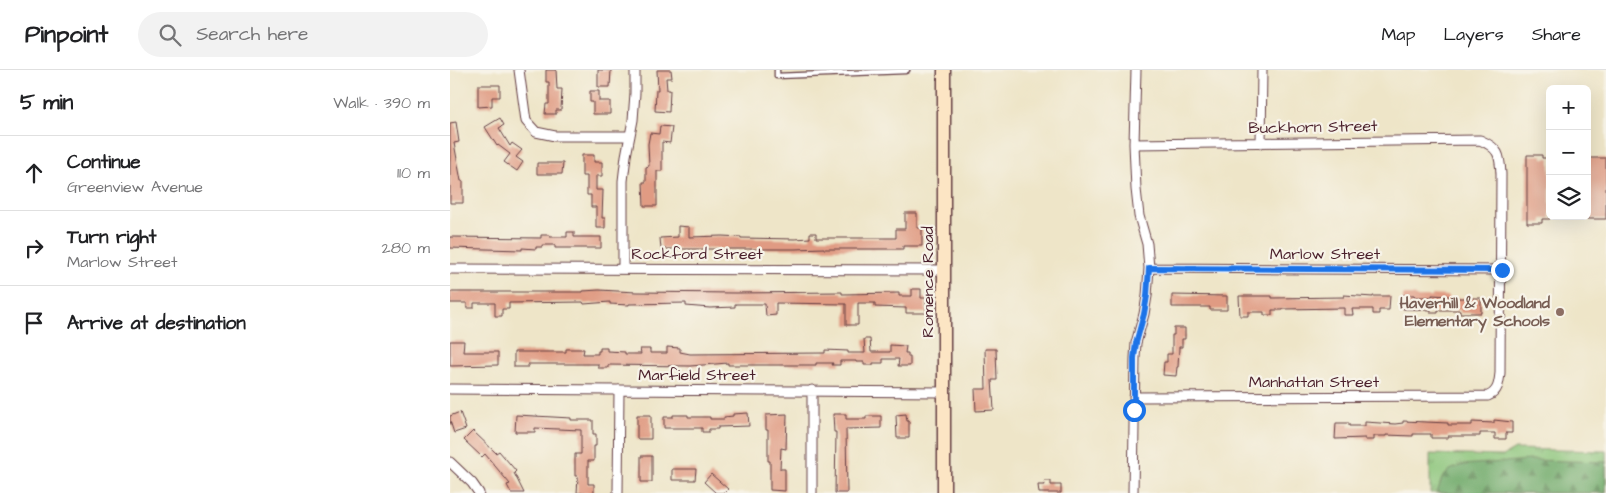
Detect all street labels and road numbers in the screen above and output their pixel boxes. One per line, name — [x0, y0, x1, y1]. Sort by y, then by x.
street label: Buckhorn Street — [1248, 115, 1378, 139]
street label: Romence Road — [917, 226, 939, 338]
street label: Rockford Street — [631, 243, 763, 265]
street label: Marlow Street — [1270, 243, 1381, 265]
street label: Marfield Street — [638, 364, 756, 386]
street label: Manhattan Street — [1249, 371, 1380, 393]

